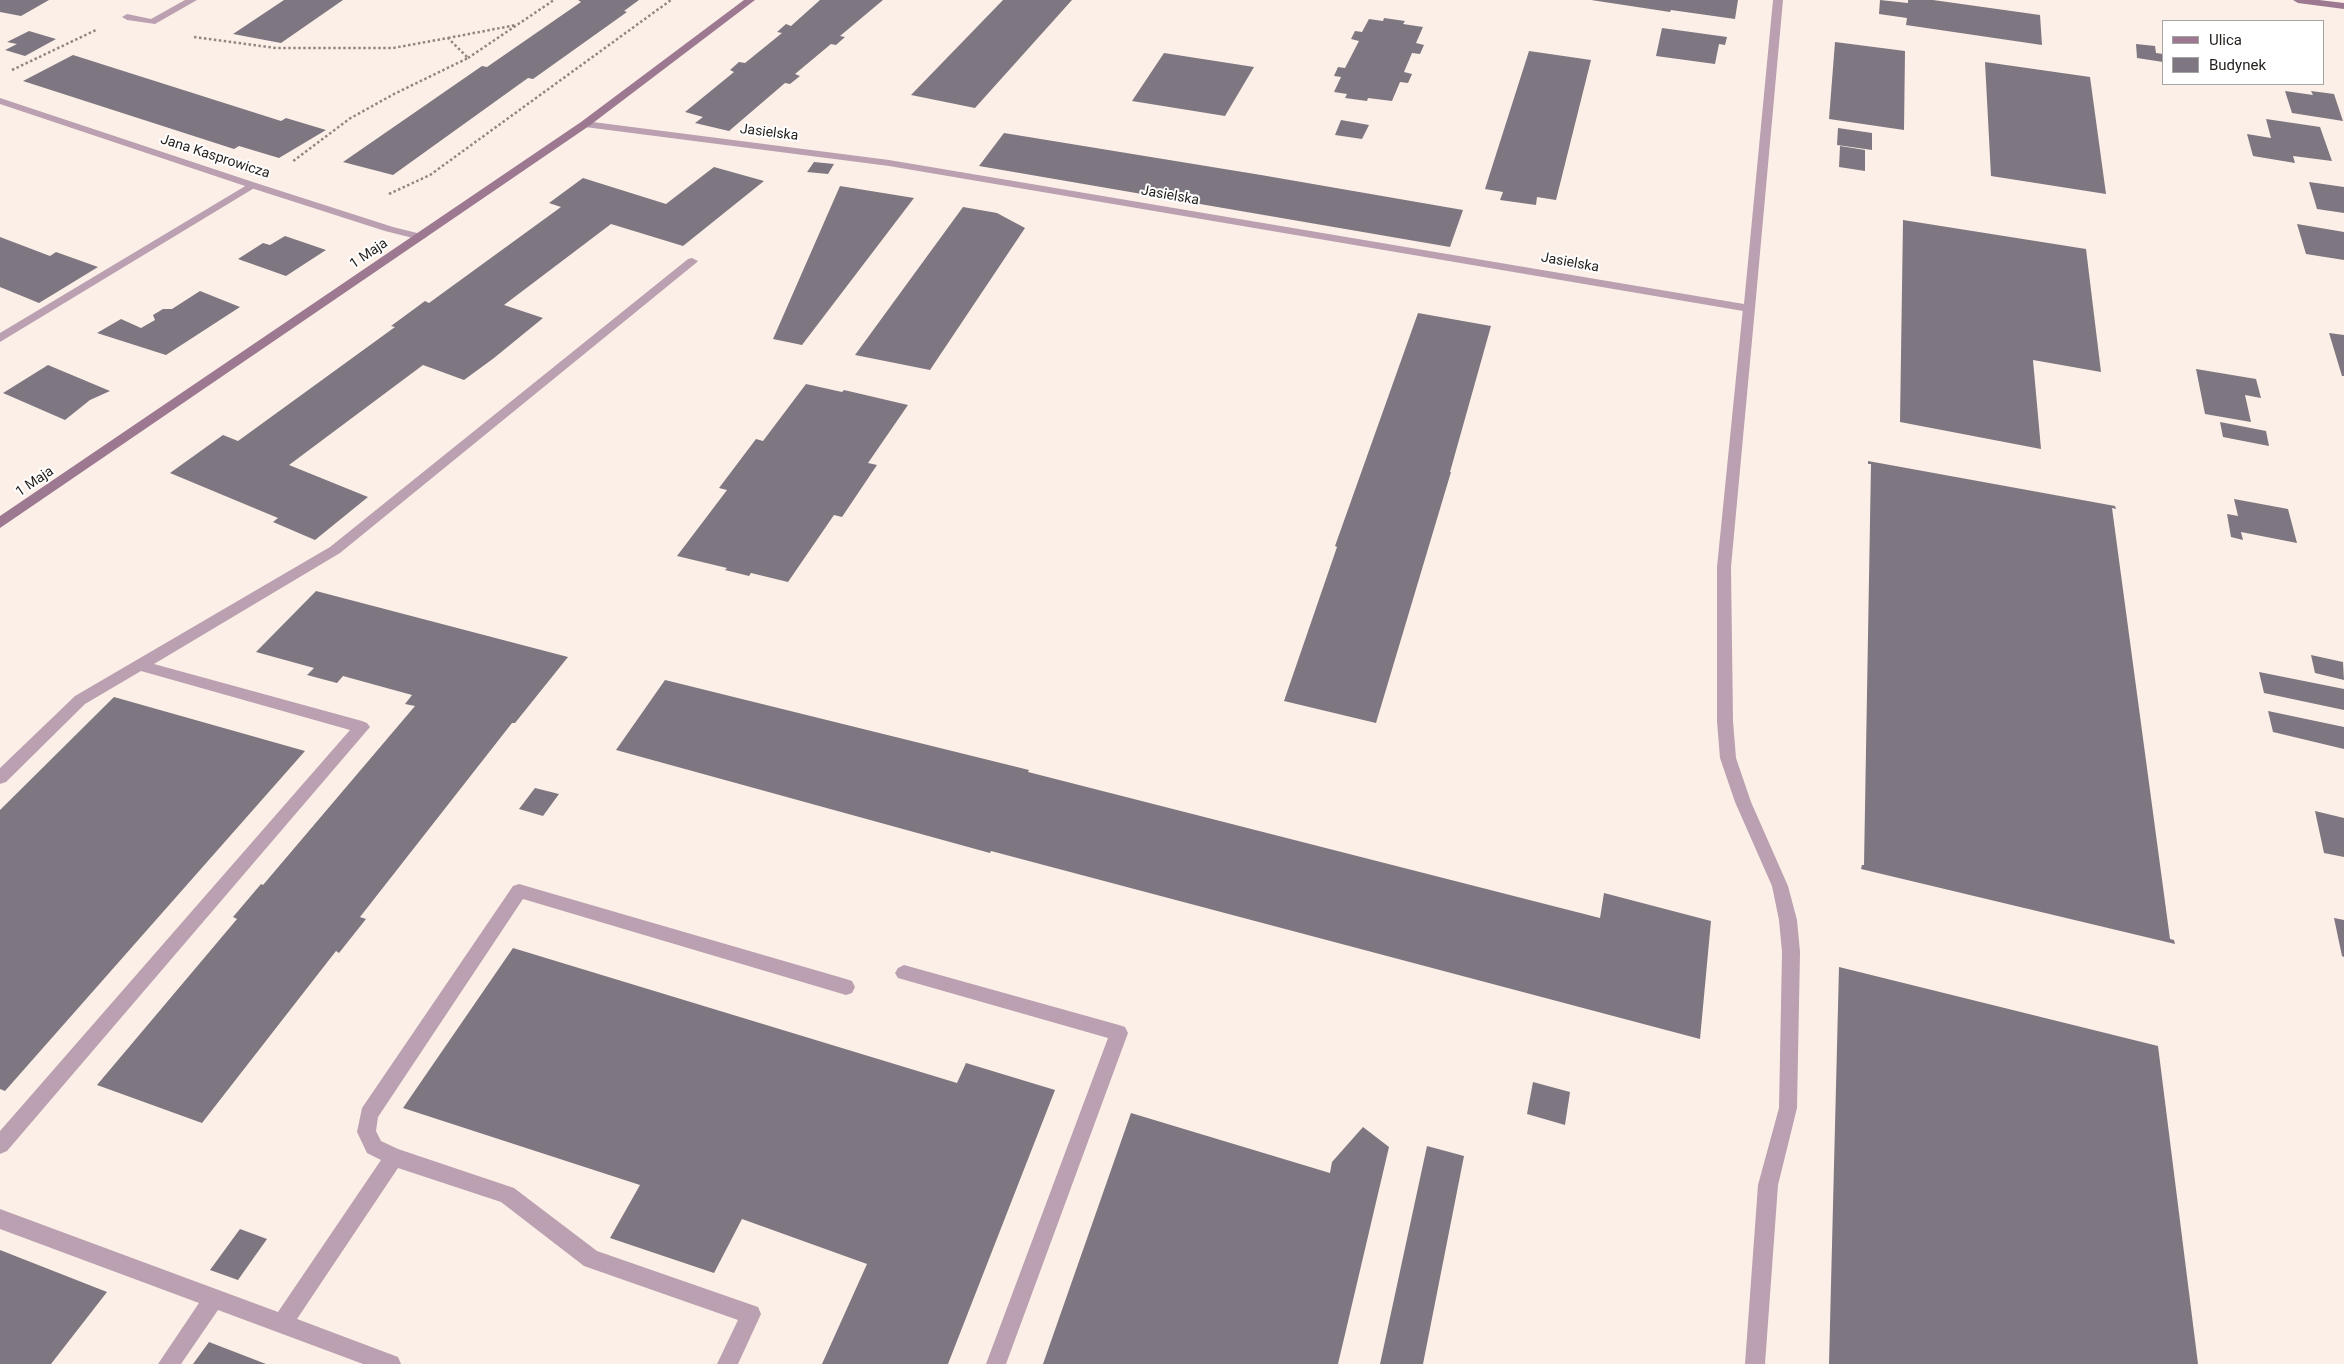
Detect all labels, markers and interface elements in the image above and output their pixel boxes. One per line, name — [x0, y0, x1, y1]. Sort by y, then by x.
legend — [2162, 20, 2324, 85]
text: Ulica — [2209, 31, 2242, 49]
text: Budynek — [2209, 56, 2266, 74]
street label: Jasielska — [739, 121, 799, 145]
street label: Jana Kasprowicza — [158, 131, 272, 183]
street label: Jasielska — [1140, 183, 1200, 209]
street label: 1 Maja — [347, 235, 391, 273]
street label: Jasielska — [1540, 250, 1600, 276]
street label: 1 Maja — [13, 463, 57, 501]

